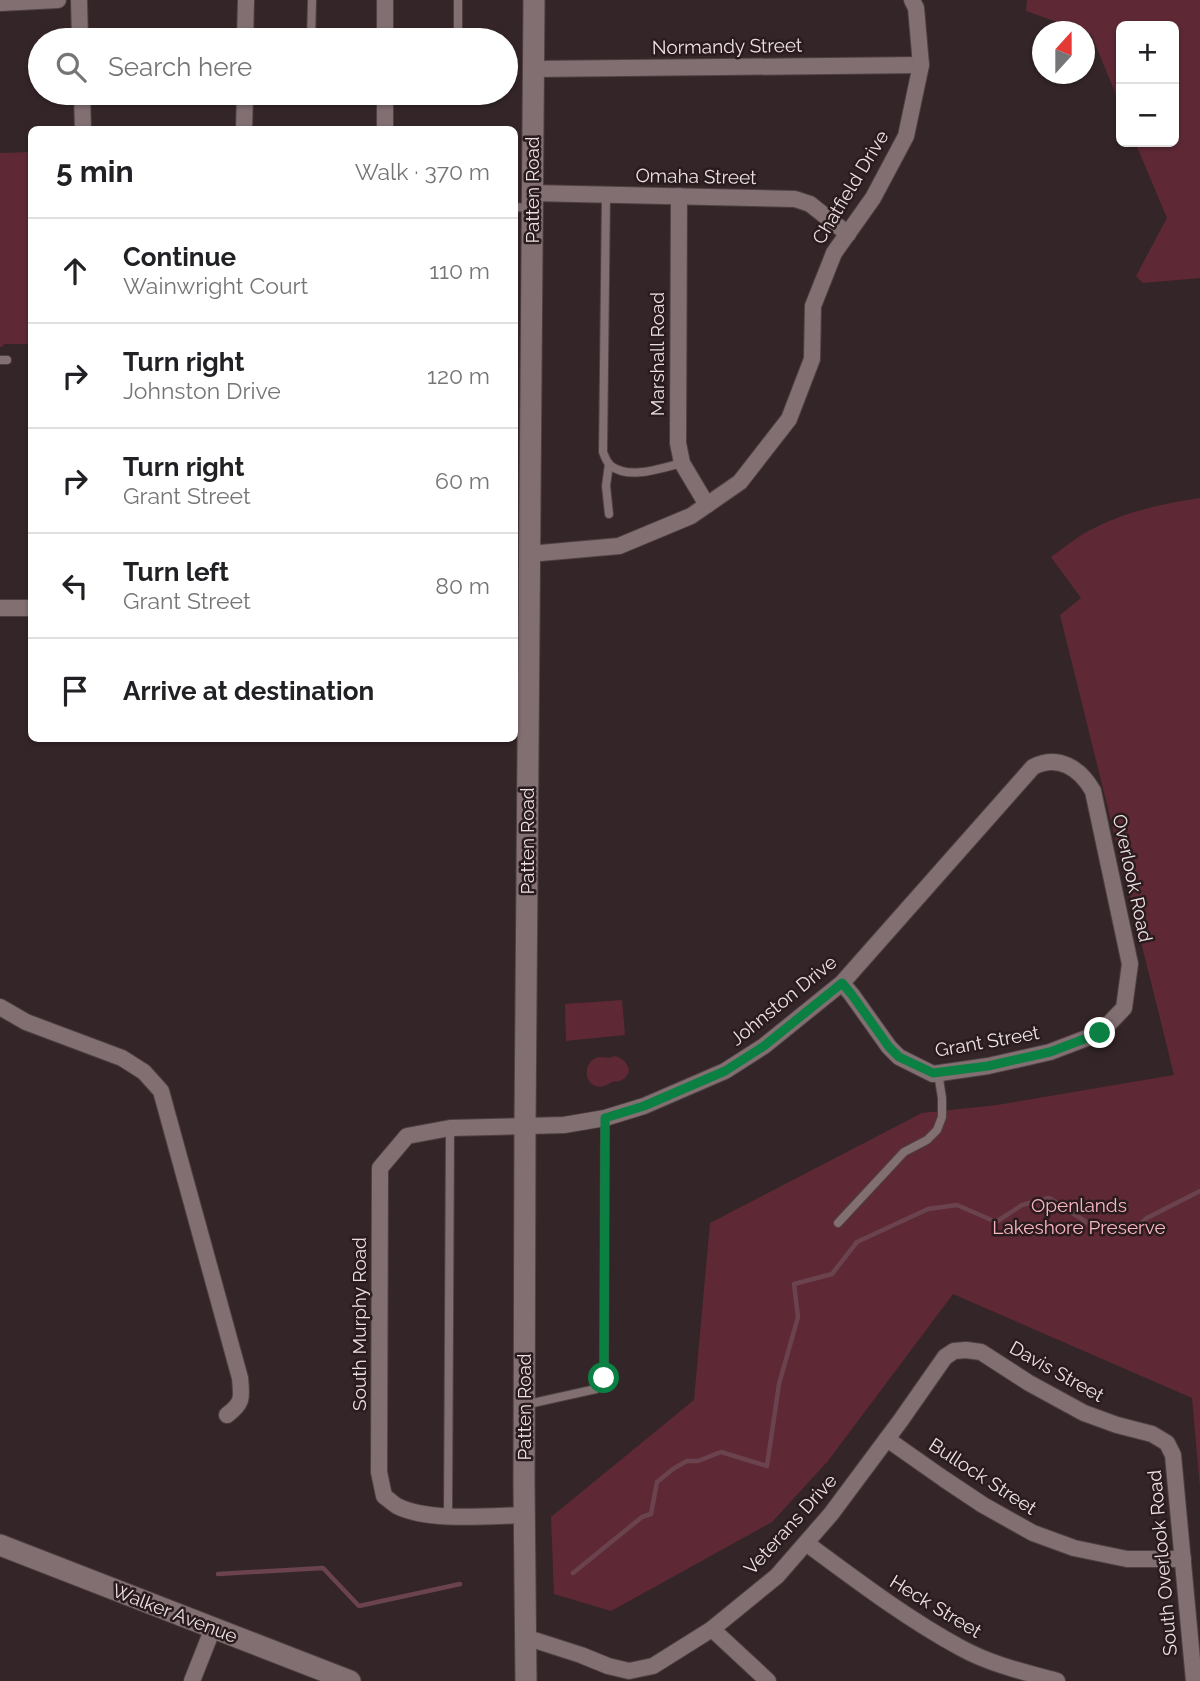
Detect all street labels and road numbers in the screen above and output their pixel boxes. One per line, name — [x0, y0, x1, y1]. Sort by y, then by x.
street label: Normandy Street — [652, 34, 803, 58]
street label: Chatfield Drive — [807, 126, 893, 248]
street label: Patten Road — [521, 136, 543, 244]
street label: Omaha Street — [635, 164, 757, 188]
street label: Marshall Road — [646, 292, 668, 416]
street label: Patten Road — [516, 787, 538, 895]
street label: Overlook Road — [1109, 812, 1157, 944]
street label: Johnston Drive — [725, 950, 841, 1050]
street label: Grant Street — [933, 1021, 1041, 1061]
street label: South Murphy Road — [348, 1237, 370, 1411]
street label: Davis Street — [1006, 1336, 1109, 1406]
street label: Patten Road — [513, 1353, 535, 1461]
street label: Bullock Street — [925, 1433, 1041, 1519]
street label: Veterans Drive — [739, 1469, 841, 1579]
street label: South Overlook Road — [1143, 1469, 1181, 1657]
street label: Heck Street — [886, 1570, 986, 1642]
street label: Walker Avenue — [109, 1579, 241, 1647]

